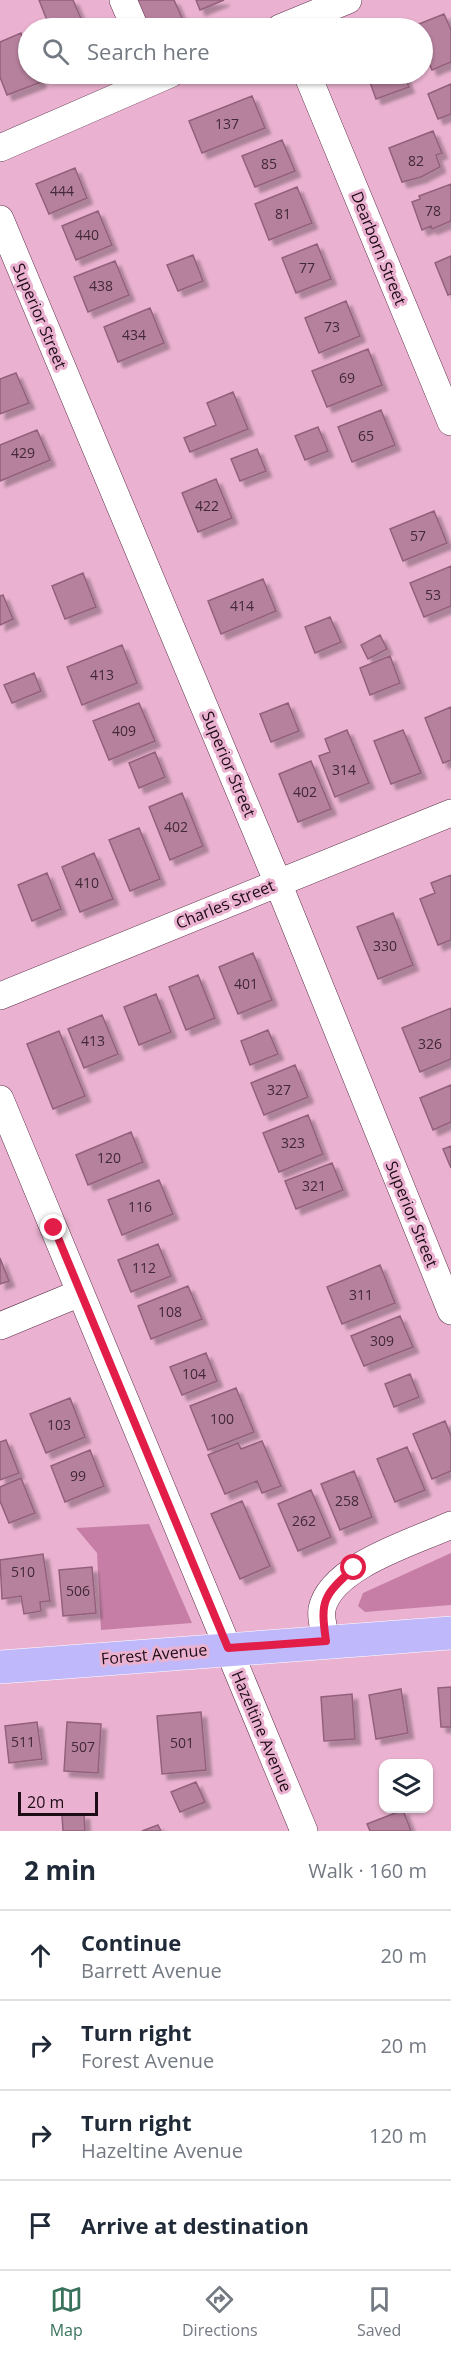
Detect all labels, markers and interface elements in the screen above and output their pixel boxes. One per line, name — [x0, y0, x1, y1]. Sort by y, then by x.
search box — [18, 18, 433, 84]
icon: search — [39, 35, 72, 68]
text: Search here — [87, 36, 210, 66]
house number: 137 — [215, 114, 239, 133]
house number: 82 — [408, 151, 424, 170]
house number: 85 — [261, 154, 277, 173]
house number: 444 — [50, 181, 74, 200]
street label: Dearborn Street — [346, 188, 412, 308]
house number: 78 — [425, 201, 441, 220]
house number: 81 — [275, 204, 291, 223]
house number: 440 — [75, 225, 99, 244]
house number: 77 — [299, 258, 315, 277]
street label: Superior Street — [8, 260, 72, 373]
house number: 438 — [89, 276, 113, 295]
house number: 73 — [324, 317, 340, 336]
house number: 434 — [122, 325, 146, 344]
house number: 69 — [339, 368, 355, 387]
house number: 65 — [358, 426, 374, 445]
house number: 429 — [11, 443, 35, 462]
house number: 422 — [195, 496, 219, 515]
house number: 57 — [410, 526, 426, 545]
house number: 53 — [425, 585, 441, 604]
house number: 414 — [230, 596, 254, 615]
house number: 413 — [90, 665, 114, 684]
street label: Superior Street — [197, 708, 261, 821]
house number: 409 — [112, 721, 136, 740]
house number: 314 — [332, 760, 356, 779]
house number: 402 — [293, 782, 317, 801]
house number: 402 — [164, 817, 188, 836]
house number: 410 — [75, 873, 99, 892]
street label: Charles Street — [172, 874, 278, 934]
house number: 330 — [373, 936, 397, 955]
house number: 401 — [234, 974, 258, 993]
house number: 413 — [81, 1031, 105, 1050]
house number: 326 — [418, 1034, 442, 1053]
house number: 327 — [267, 1080, 291, 1099]
house number: 323 — [281, 1133, 305, 1152]
house number: 120 — [97, 1148, 121, 1167]
street label: Superior Street — [381, 1158, 443, 1271]
house number: 321 — [302, 1176, 326, 1195]
house number: 116 — [128, 1197, 152, 1216]
route end — [40, 1214, 66, 1240]
house number: 112 — [132, 1258, 156, 1277]
house number: 311 — [349, 1285, 373, 1304]
house number: 108 — [158, 1302, 182, 1321]
house number: 309 — [370, 1331, 394, 1350]
house number: 104 — [182, 1364, 206, 1383]
house number: 100 — [210, 1409, 234, 1428]
house number: 103 — [47, 1415, 71, 1434]
house number: 99 — [70, 1466, 86, 1485]
house number: 258 — [335, 1491, 359, 1510]
house number: 262 — [292, 1511, 316, 1530]
route start — [340, 1554, 366, 1580]
house number: 510 — [11, 1562, 35, 1581]
house number: 506 — [66, 1581, 90, 1600]
street label: Forest Avenue — [100, 1638, 208, 1670]
street label: Hazeltine Avenue — [227, 1667, 297, 1795]
house number: 511 — [11, 1732, 35, 1751]
house number: 501 — [170, 1733, 194, 1752]
house number: 507 — [71, 1737, 95, 1756]
map controls — [379, 1759, 433, 1813]
button: layers — [379, 1759, 433, 1813]
scale bar — [18, 1789, 98, 1816]
text: 20 m — [27, 1791, 64, 1813]
text: 2 min — [24, 1852, 96, 1888]
text: Walk · 160 m — [308, 1857, 427, 1884]
text: Continue — [81, 1927, 181, 1957]
icon: ahead — [24, 1939, 57, 1972]
text: 20 m — [380, 1942, 427, 1969]
text: Barrett Avenue — [81, 1957, 222, 1984]
text: Turn right — [81, 2017, 192, 2047]
icon: right — [24, 2029, 57, 2062]
text: 20 m — [380, 2032, 427, 2059]
text: Forest Avenue — [81, 2047, 214, 2074]
text: Turn right — [81, 2107, 192, 2137]
icon: right — [24, 2119, 57, 2152]
text: 120 m — [369, 2122, 427, 2149]
text: Hazeltine Avenue — [81, 2137, 243, 2164]
icon: arrive — [24, 2209, 57, 2242]
text: Arrive at destination — [81, 2210, 309, 2240]
tab: Map — [50, 2283, 83, 2341]
tab: Directions — [182, 2283, 258, 2341]
tab: Saved — [357, 2283, 401, 2341]

